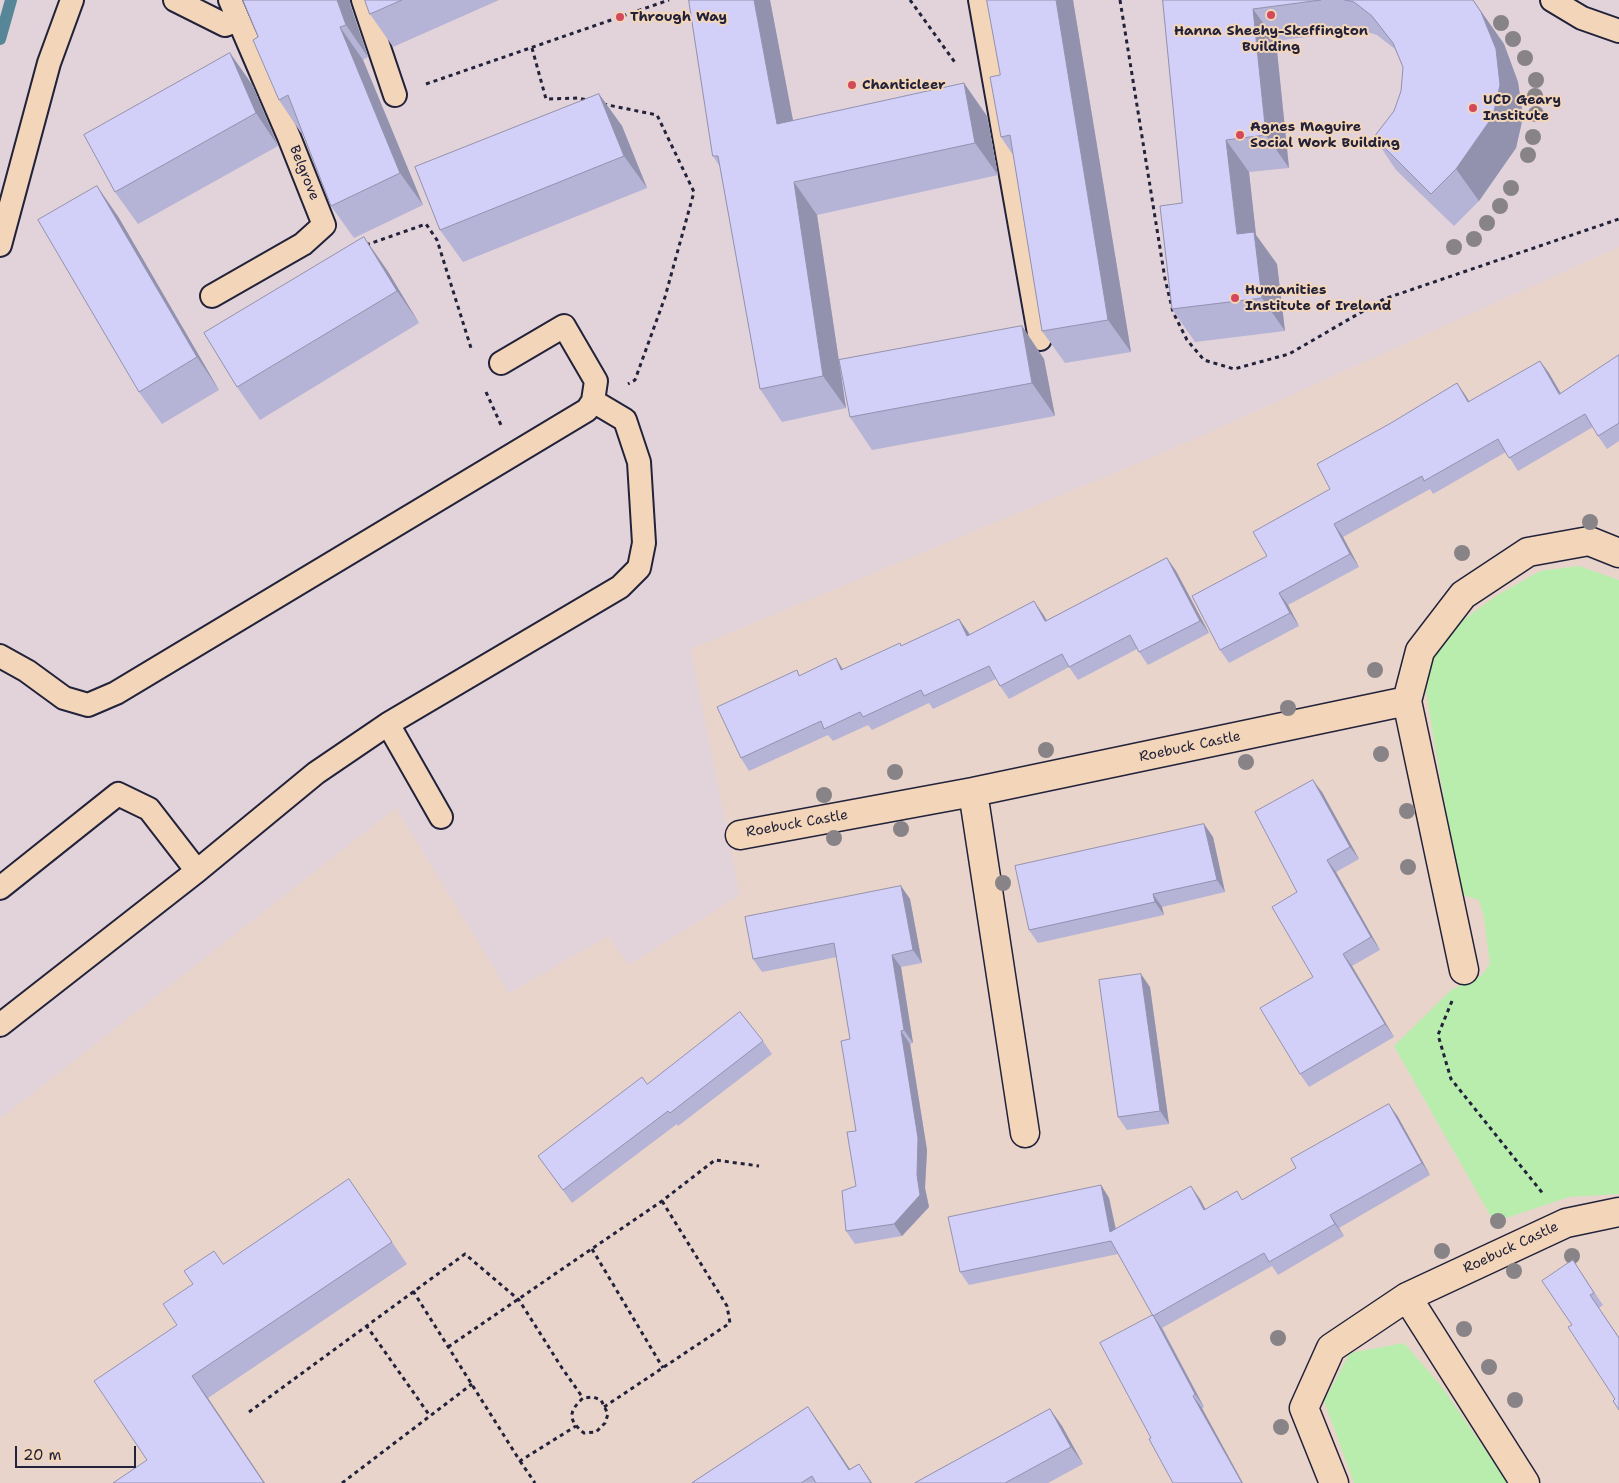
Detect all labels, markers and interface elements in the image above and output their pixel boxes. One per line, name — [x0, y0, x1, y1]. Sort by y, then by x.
place label: Through Way — [630, 9, 727, 25]
marker: Hanna Sheehy-Skeffington Building — [1265, 9, 1277, 21]
marker: Through Way — [614, 11, 626, 23]
place label: Hanna Sheehy-Skeffington Building — [1174, 23, 1368, 56]
place label: Chanticleer — [862, 77, 946, 93]
marker: Chanticleer — [846, 79, 858, 91]
place label: UCD Geary Institute — [1483, 92, 1561, 124]
marker: UCD Geary Institute — [1467, 102, 1479, 114]
place label: Agnes Maguire Social Work Building — [1250, 119, 1400, 152]
marker: Agnes Maguire Social Work Building — [1234, 129, 1246, 141]
street label: Belgrove — [285, 143, 323, 203]
place label: Humanities Institute of Ireland — [1245, 282, 1391, 314]
marker: Humanities Institute of Ireland — [1229, 292, 1241, 304]
street label: Roebuck Castle — [1138, 728, 1242, 766]
street label: Roebuck Castle — [745, 807, 849, 841]
street label: Roebuck Castle — [1461, 1219, 1561, 1277]
scale bar — [18, 1436, 139, 1468]
text: 20 m — [23, 1445, 62, 1465]

